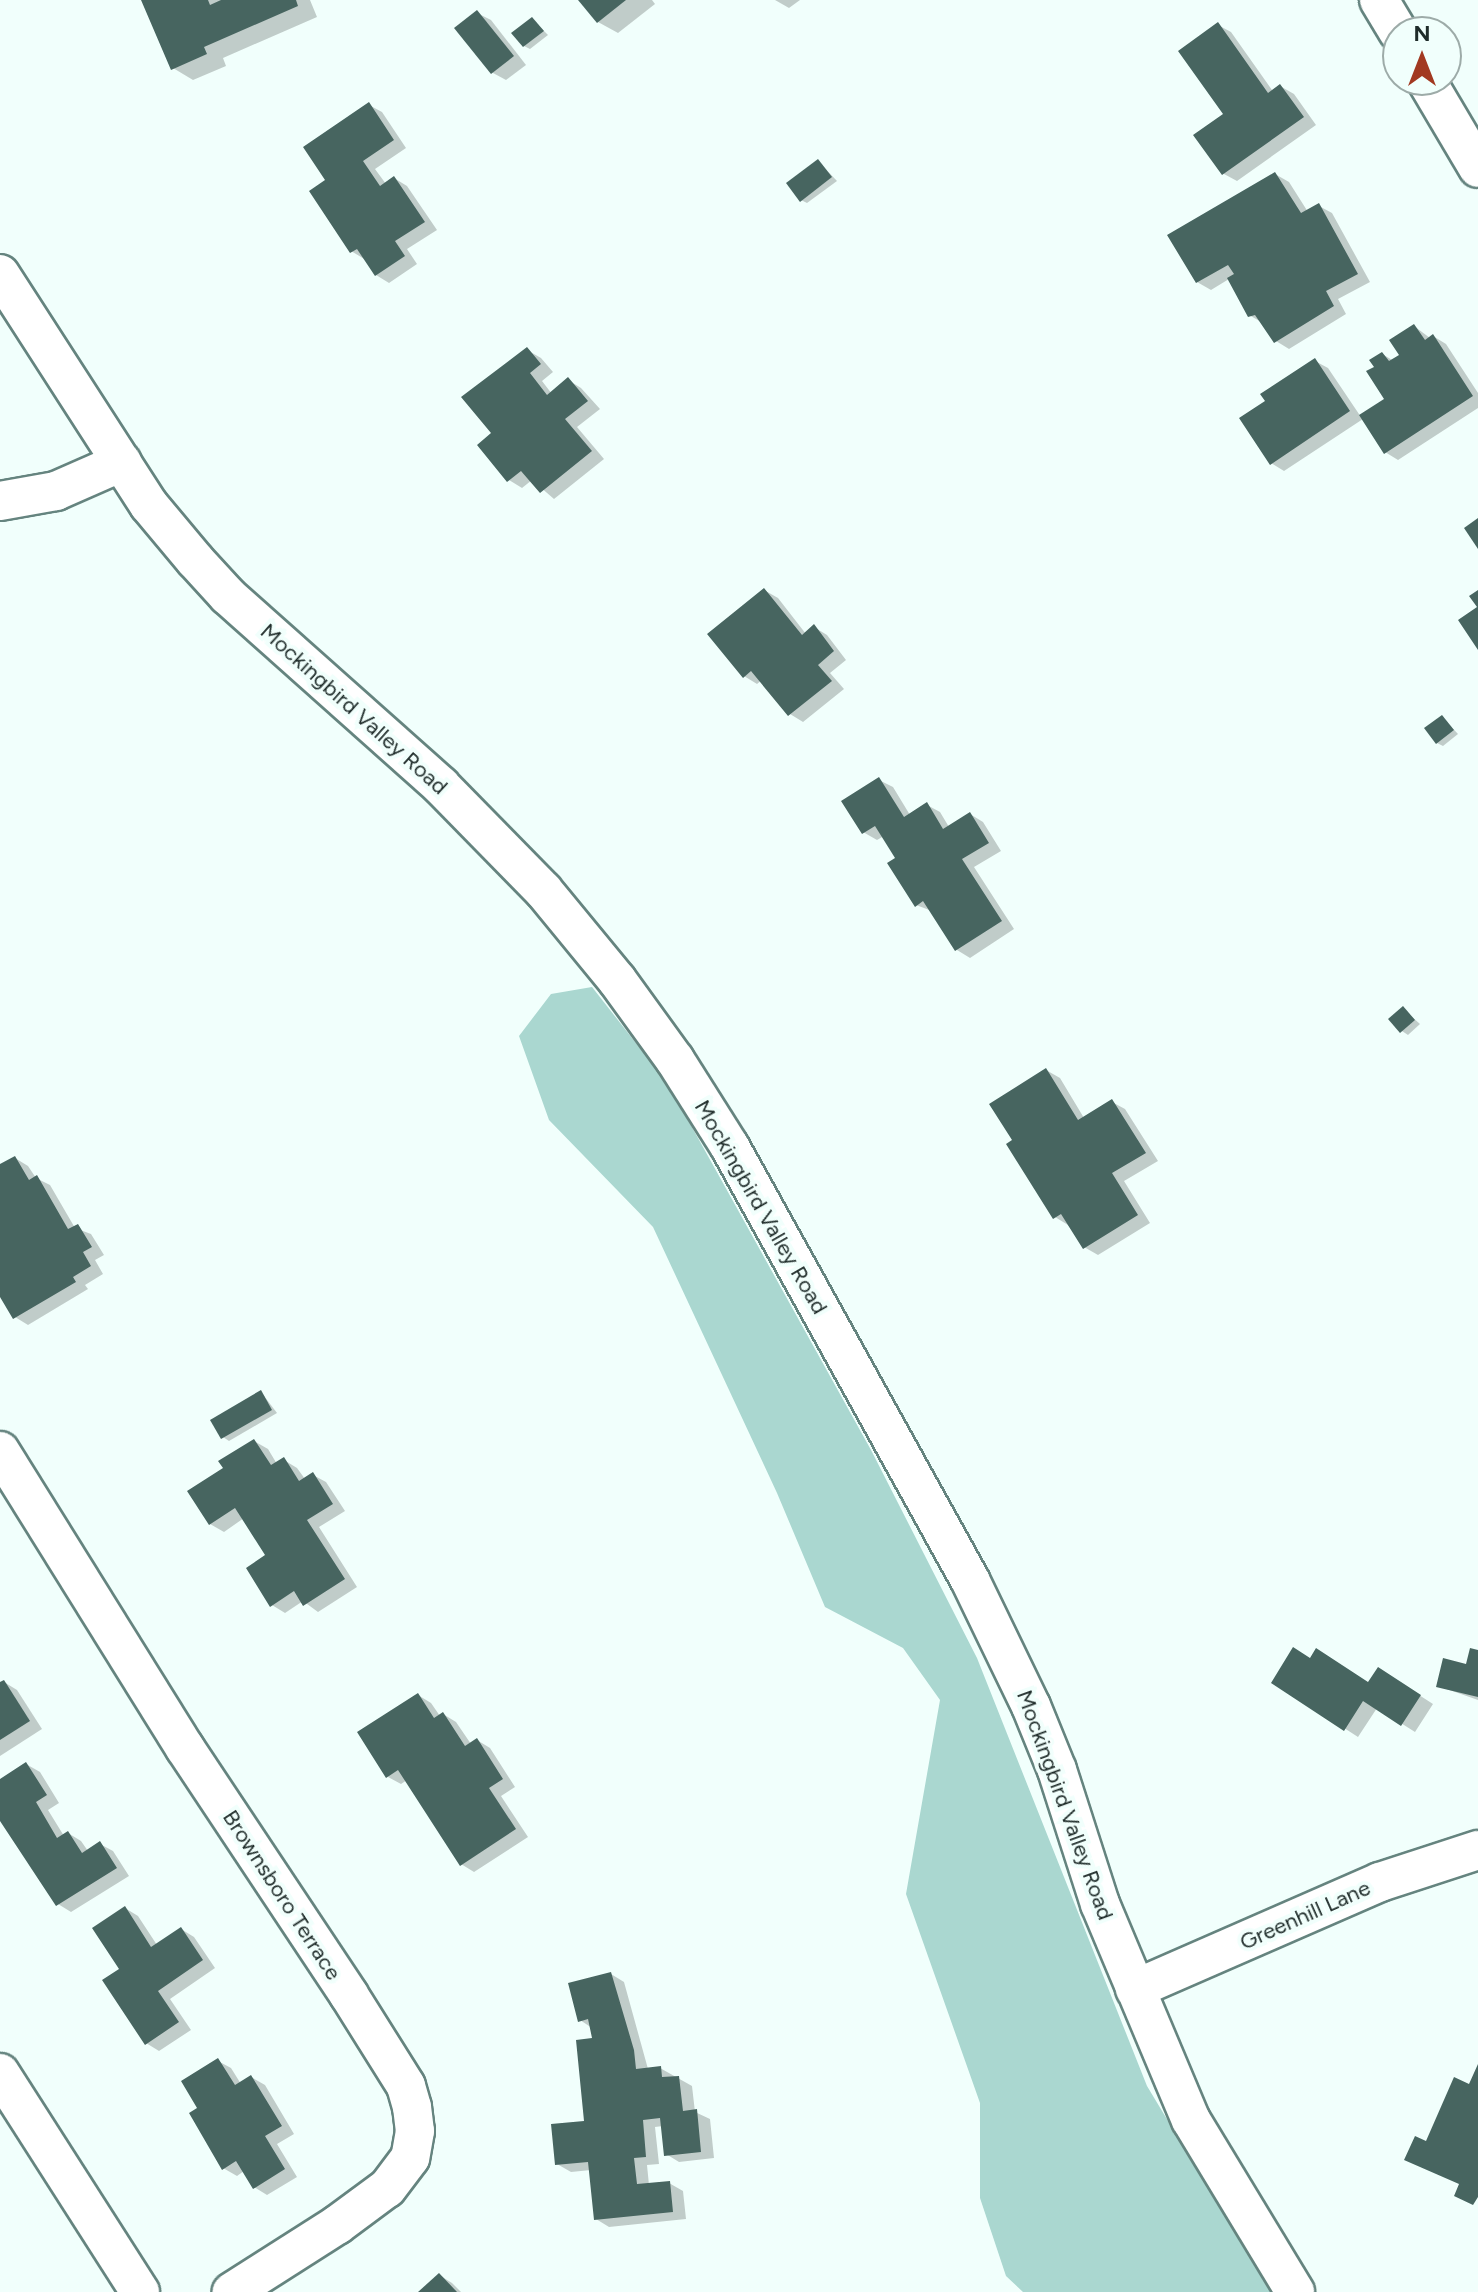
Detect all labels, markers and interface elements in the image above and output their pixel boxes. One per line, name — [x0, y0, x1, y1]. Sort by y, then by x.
north arrow — [1382, 16, 1462, 96]
text: N — [1413, 20, 1431, 47]
street label: Mockingbird Valley Road — [255, 618, 453, 800]
street label: Mockingbird Valley Road — [689, 1095, 833, 1319]
street label: Mockingbird Valley Road — [1011, 1686, 1119, 1924]
street label: Brownsboro Terrace — [217, 1805, 347, 1985]
street label: Greenhill Lane — [1236, 1874, 1374, 1956]

